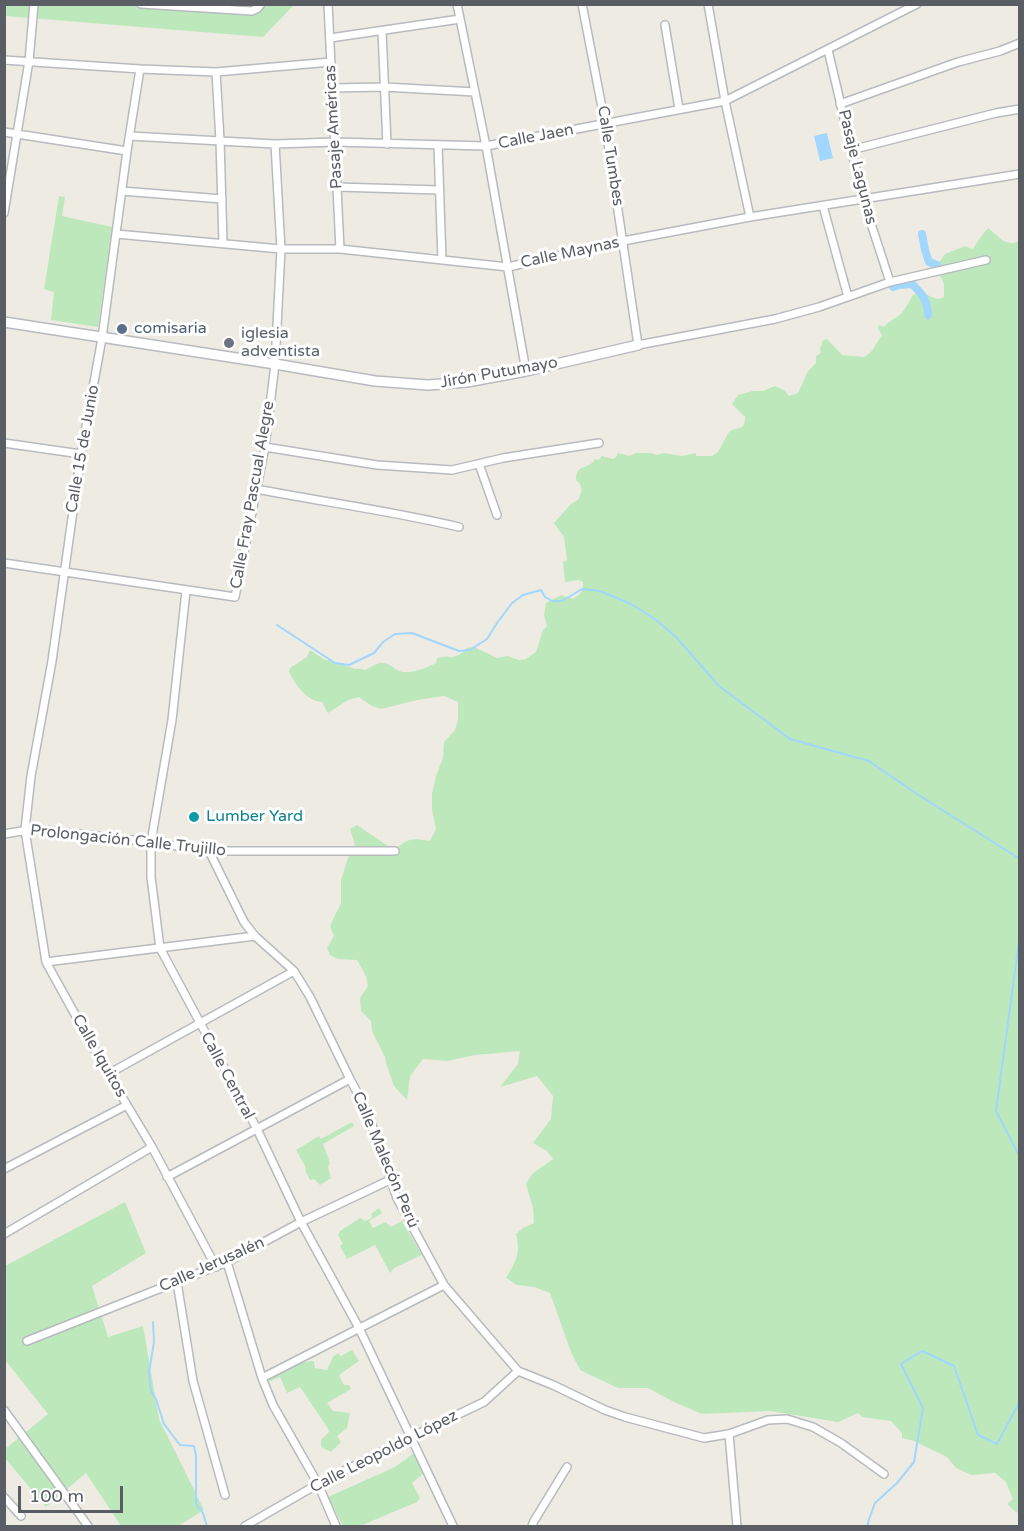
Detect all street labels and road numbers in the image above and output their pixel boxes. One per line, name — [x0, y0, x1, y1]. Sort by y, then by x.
street label: Pasaje Américas — [321, 64, 347, 190]
street label: Calle Tumbes — [593, 104, 627, 208]
street label: Pasaje Lagunas — [833, 108, 881, 226]
street label: Calle Jaen — [497, 120, 575, 154]
street label: Calle Maynas — [519, 233, 621, 273]
street label: Jirón Putumayo — [439, 353, 559, 393]
street label: Calle 15 de Junio — [62, 384, 104, 514]
street label: Calle Fray Pascual Alegre — [227, 399, 279, 591]
street label: Prolongación Calle Trujillo — [29, 821, 227, 861]
street label: Calle Iquitos — [67, 1011, 131, 1101]
street label: Calle Central — [196, 1029, 258, 1123]
street label: Calle Malecón Perú — [348, 1089, 422, 1231]
street label: Calle Jerusalén — [156, 1233, 268, 1297]
street label: Calle Leopoldo López — [307, 1406, 461, 1498]

